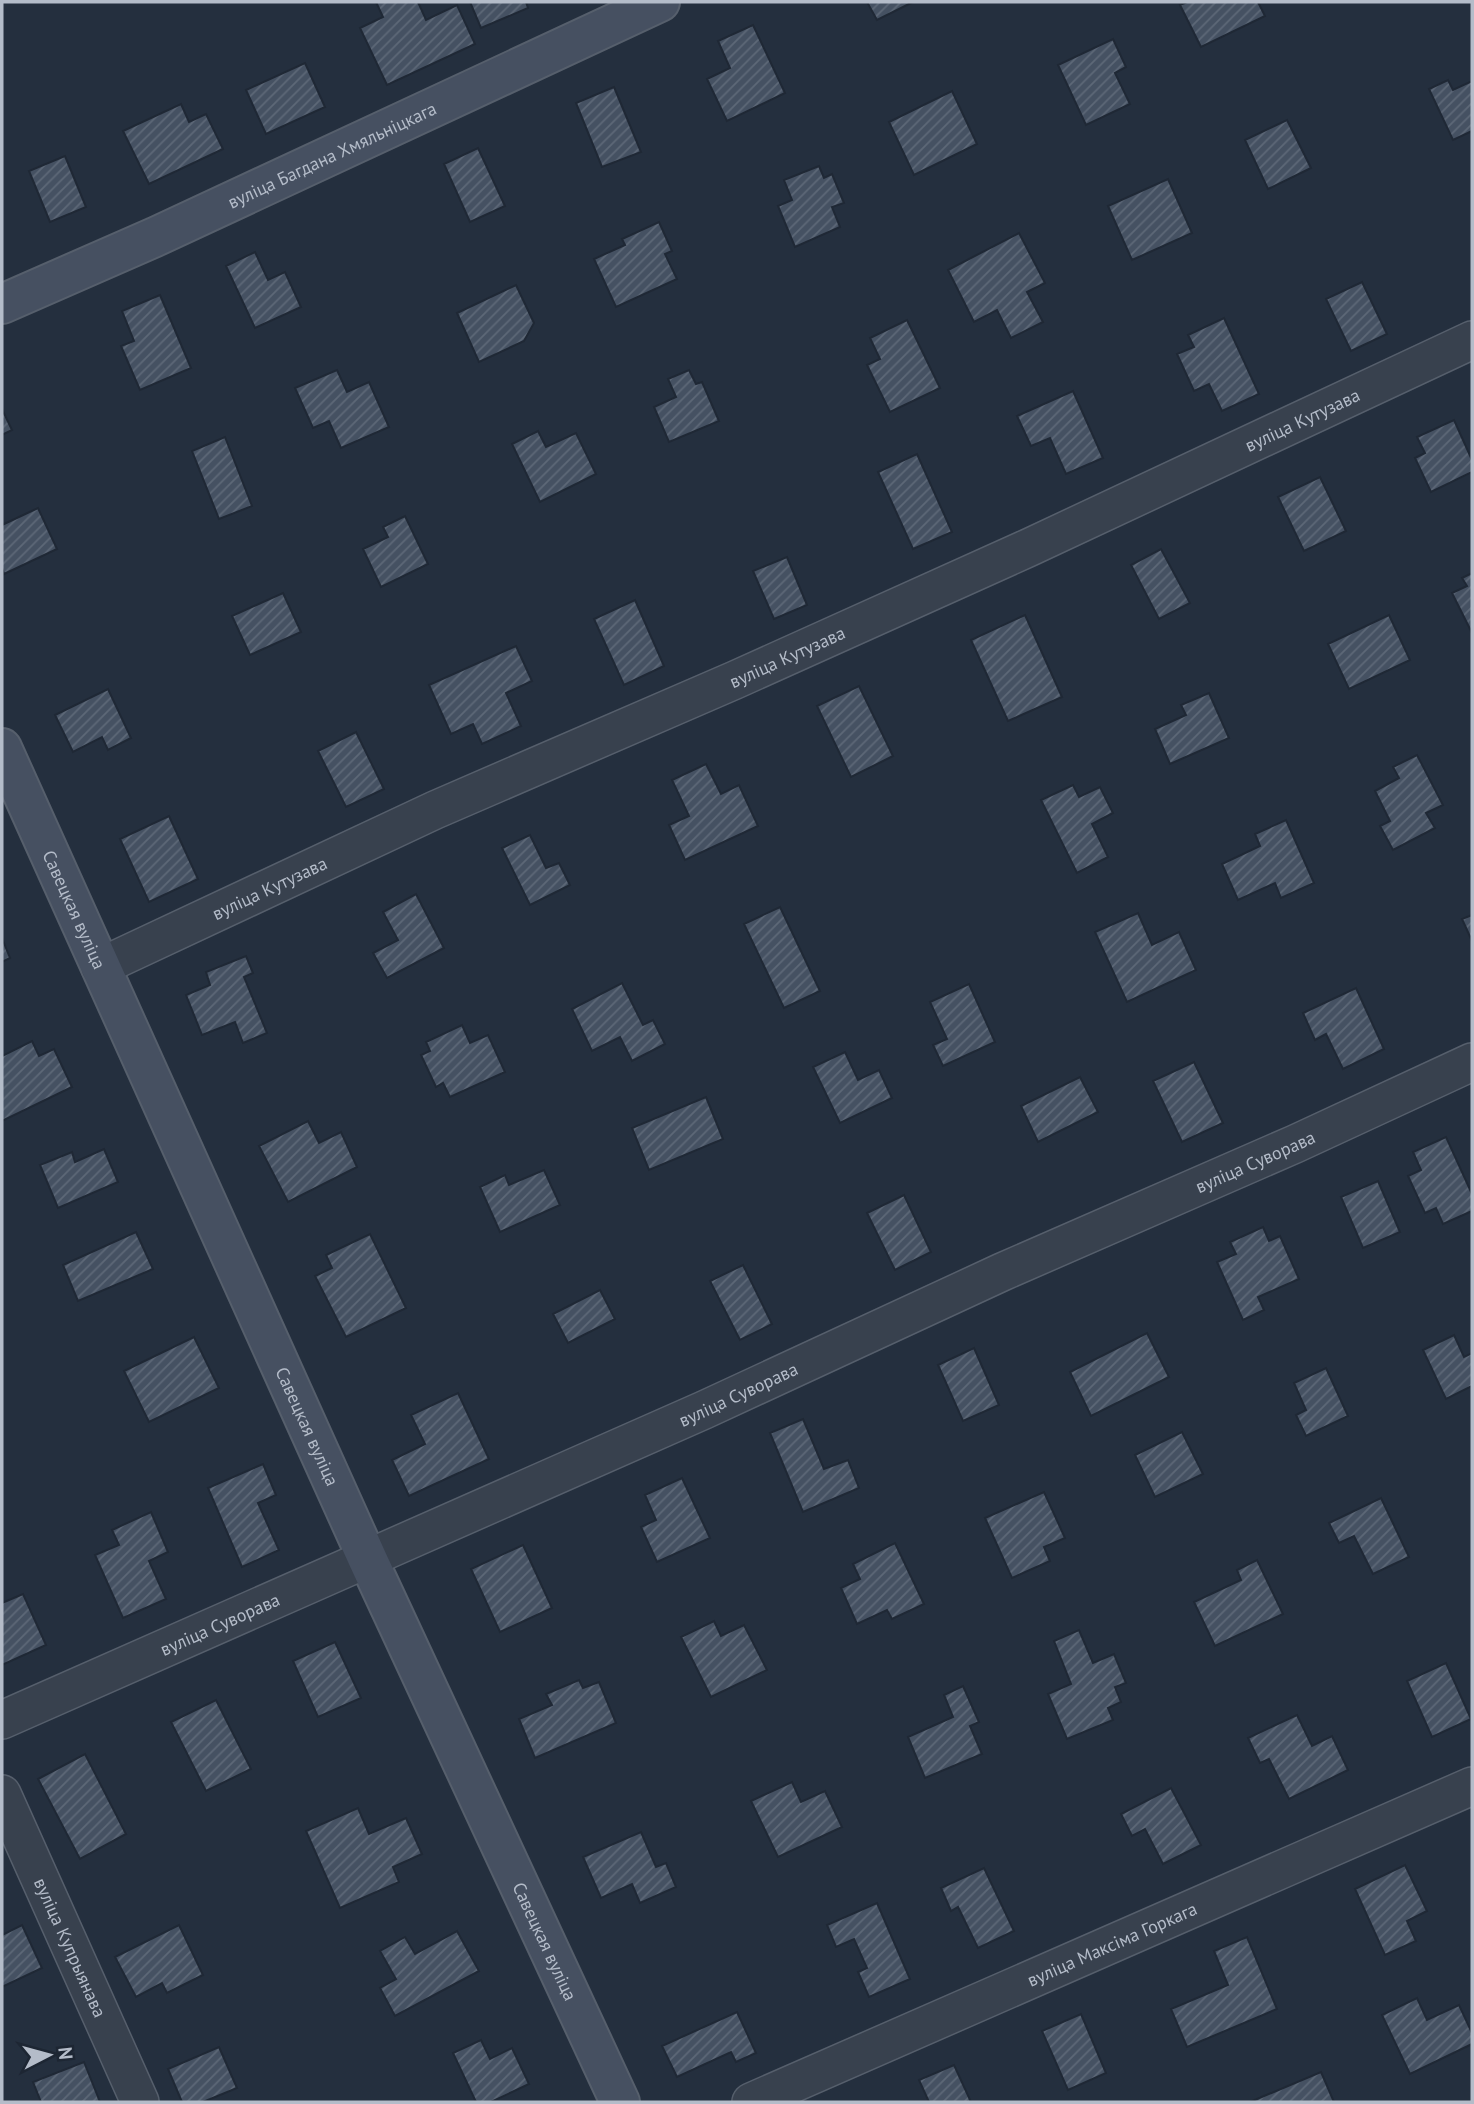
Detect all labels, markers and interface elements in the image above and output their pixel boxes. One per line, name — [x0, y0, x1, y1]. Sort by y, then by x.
street label: вуліца Багдана Хмяльніцкага — [224, 96, 440, 213]
street label: вуліца Кутузава — [1241, 383, 1363, 456]
street label: вуліца Кутузава — [726, 621, 848, 693]
street label: Савецкая вуліца — [38, 846, 112, 972]
street label: вуліца Кутузава — [208, 851, 331, 924]
street label: вуліца Суворава — [1192, 1125, 1319, 1198]
street label: вуліца Суворава — [675, 1357, 801, 1431]
street label: Савецкая вуліца — [271, 1363, 345, 1489]
street label: вуліца Суворава — [156, 1587, 283, 1660]
street label: вуліца Купрыянава — [29, 1874, 112, 2021]
street label: Савецкая вуліца — [508, 1878, 583, 2004]
street label: вуліца Максіма Горкага — [1023, 1897, 1200, 1991]
north arrow — [14, 2020, 84, 2090]
text: N — [53, 2046, 78, 2061]

